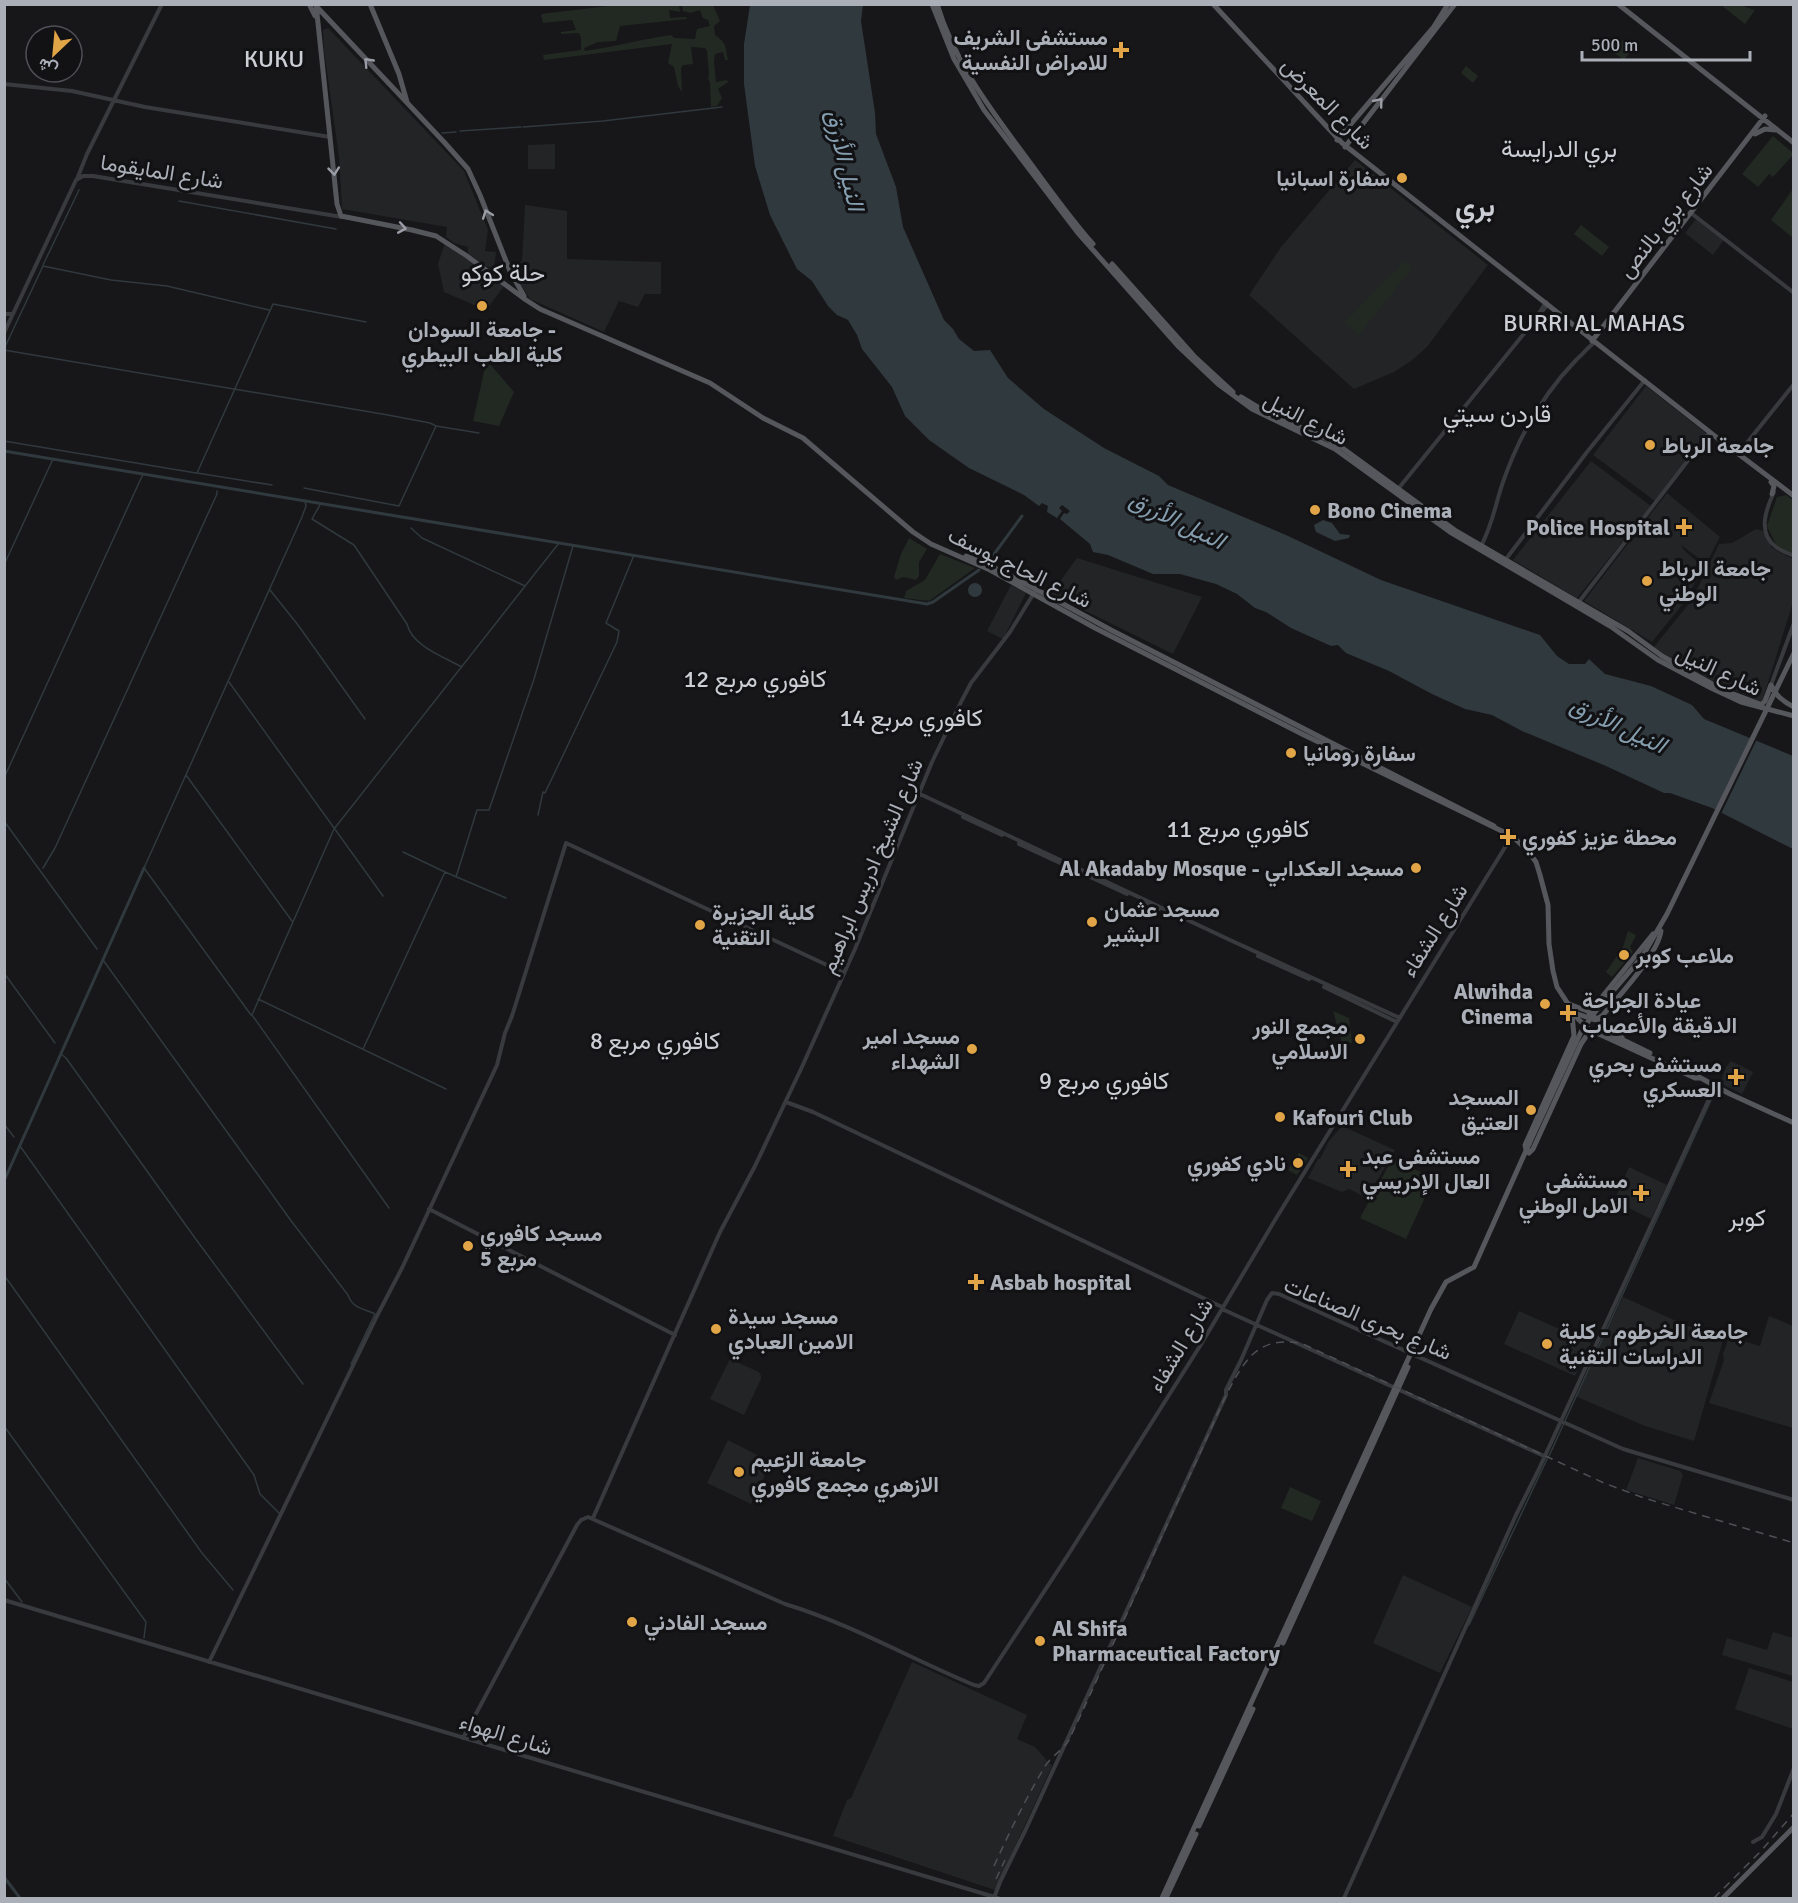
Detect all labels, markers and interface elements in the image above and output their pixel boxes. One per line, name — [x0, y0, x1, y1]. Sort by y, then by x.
north arrow — [24, 24, 84, 84]
place label: مستشفى الشريف للامراض النفسية — [953, 24, 1108, 76]
scale bar — [1582, 24, 1750, 62]
text: 500 m — [1591, 34, 1638, 56]
marker: مستشفى الشريف للامراض النفسية — [1112, 41, 1130, 59]
district label: KUKU — [244, 44, 304, 74]
street label: شارع المعرض — [1275, 51, 1380, 156]
text: ش — [35, 53, 61, 80]
one-way arrow — [364, 59, 375, 70]
one-way arrow — [1372, 97, 1383, 108]
water label: النيل الأزرق — [819, 107, 872, 216]
district label: بري الدرايسة — [1501, 134, 1617, 168]
street label: شارع المايقوما — [98, 148, 225, 196]
street label: شارع بري بالنص — [1612, 157, 1723, 286]
place label: سفارة اسبانيا — [1276, 165, 1390, 192]
one-way arrow — [327, 166, 339, 175]
marker: سفارة اسبانيا — [1395, 171, 1409, 185]
district label: بري — [1455, 190, 1495, 230]
one-way arrow — [481, 209, 494, 220]
one-way arrow — [397, 221, 407, 234]
district label: حلة كوكو — [461, 258, 545, 288]
marker: جامعة السودان - كلية الطب البيطري — [475, 299, 489, 313]
district label: BURRI AL MAHAS — [1503, 308, 1685, 338]
place label: جامعة السودان - كلية الطب البيطري — [401, 316, 563, 373]
street label: شارع النيل — [1258, 386, 1353, 452]
district label: قاردن سيتي — [1443, 399, 1551, 433]
place label: جامعة الرباط — [1662, 432, 1774, 459]
marker: جامعة الرباط — [1643, 438, 1657, 452]
water label: النيل الأزرق — [1124, 484, 1232, 557]
place label: Bono Cinema — [1327, 497, 1452, 524]
marker: Bono Cinema — [1308, 503, 1322, 517]
place label: Police Hospital — [1526, 514, 1670, 541]
marker: Police Hospital — [1675, 518, 1693, 536]
street label: شارع الحاج يوسف — [943, 521, 1096, 615]
place label: جامعة الرباط الوطني — [1659, 555, 1771, 612]
marker: جامعة الرباط الوطني — [1640, 574, 1654, 588]
street label: شارع النيل — [1671, 639, 1766, 703]
district label: كافوري مربع 12 — [683, 664, 827, 698]
water label: النيل الأزرق — [1565, 690, 1673, 761]
district label: كافوري مربع 14 — [839, 703, 983, 737]
place label: سفارة رومانيا — [1303, 740, 1416, 767]
marker: سفارة رومانيا — [1284, 746, 1298, 760]
street label: شارع الشيخ ادريس ابراهيم — [814, 755, 930, 978]
district label: كافوري مربع 11 — [1166, 814, 1310, 848]
place label: محطة عزيز كفوري — [1522, 824, 1677, 856]
marker: محطة عزيز كفوري — [1499, 828, 1517, 846]
place label: Al Akadaby Mosque - مسجد العكدابي — [1059, 855, 1404, 887]
marker: Al Akadaby Mosque - مسجد العكدابي — [1409, 861, 1423, 875]
street label: شارع الشفاء — [1395, 879, 1474, 982]
place label: مسجد عثمان البشير — [1103, 896, 1220, 948]
place label: كلية الجزيرة التقنية — [712, 899, 815, 951]
marker: مسجد عثمان البشير — [1085, 915, 1099, 929]
marker: كلية الجزيرة التقنية — [693, 918, 707, 932]
place label: ملاعب كوبر — [1635, 942, 1734, 969]
marker: ملاعب كوبر — [1617, 948, 1631, 962]
place label: Alwihda Cinema — [1454, 978, 1533, 1030]
place label: عيادة الجراحة الدقيقة والأعصاب — [1582, 987, 1737, 1039]
marker: Alwihda Cinema — [1538, 997, 1552, 1011]
marker: عيادة الجراحة الدقيقة والأعصاب — [1559, 1004, 1577, 1022]
place label: مجمع النور الاسلامي — [1252, 1013, 1348, 1070]
place label: مسجد امير الشهداء — [862, 1023, 960, 1075]
district label: كافوري مربع 8 — [590, 1026, 720, 1060]
marker: مجمع النور الاسلامي — [1353, 1032, 1367, 1046]
marker: مسجد امير الشهداء — [965, 1042, 979, 1056]
place label: مستشفى بحري العسكري — [1588, 1051, 1722, 1108]
district label: كافوري مربع 9 — [1039, 1066, 1169, 1100]
marker: مستشفى بحري العسكري — [1727, 1068, 1745, 1086]
place label: المسجد العتيق — [1449, 1084, 1519, 1136]
marker: المسجد العتيق — [1524, 1103, 1538, 1117]
place label: Kafouri Club — [1292, 1104, 1413, 1131]
marker: Kafouri Club — [1273, 1110, 1287, 1124]
place label: مستشفى عبد العال الإدريسي — [1362, 1143, 1490, 1200]
place label: نادي كفوري — [1187, 1150, 1286, 1182]
marker: نادي كفوري — [1291, 1156, 1305, 1170]
marker: مستشفى عبد العال الإدريسي — [1339, 1160, 1357, 1178]
place label: مستشفى الامل الوطني — [1519, 1167, 1628, 1224]
marker: مستشفى الامل الوطني — [1632, 1184, 1650, 1202]
district label: كوبر — [1727, 1203, 1766, 1233]
place label: مسجد كافوري مربع 5 — [480, 1220, 602, 1273]
marker: مسجد كافوري مربع 5 — [461, 1239, 475, 1253]
place label: Asbab hospital — [990, 1269, 1131, 1296]
street label: شارع بحرى الصناعات — [1280, 1271, 1456, 1367]
marker: Asbab hospital — [967, 1273, 985, 1291]
street label: شارع الشفاء — [1142, 1293, 1220, 1398]
place label: مسجد سيدة الامين العبادي — [728, 1303, 854, 1360]
place label: جامعة الخرطوم - كلية الدراسات التقنية — [1559, 1318, 1748, 1370]
marker: مسجد سيدة الامين العبادي — [709, 1322, 723, 1336]
marker: جامعة الخرطوم - كلية الدراسات التقنية — [1540, 1337, 1554, 1351]
place label: جامعة الزعيم الازهري مجمع كافوري — [751, 1446, 939, 1503]
marker: جامعة الزعيم الازهري مجمع كافوري — [732, 1465, 746, 1479]
place label: مسجد الفادني — [644, 1609, 768, 1641]
marker: مسجد الفادني — [625, 1615, 639, 1629]
place label: Al Shifa Pharmaceutical Factory — [1052, 1615, 1280, 1667]
marker: Al Shifa Pharmaceutical Factory — [1033, 1634, 1047, 1648]
street label: شارع الهواء — [456, 1708, 555, 1762]

